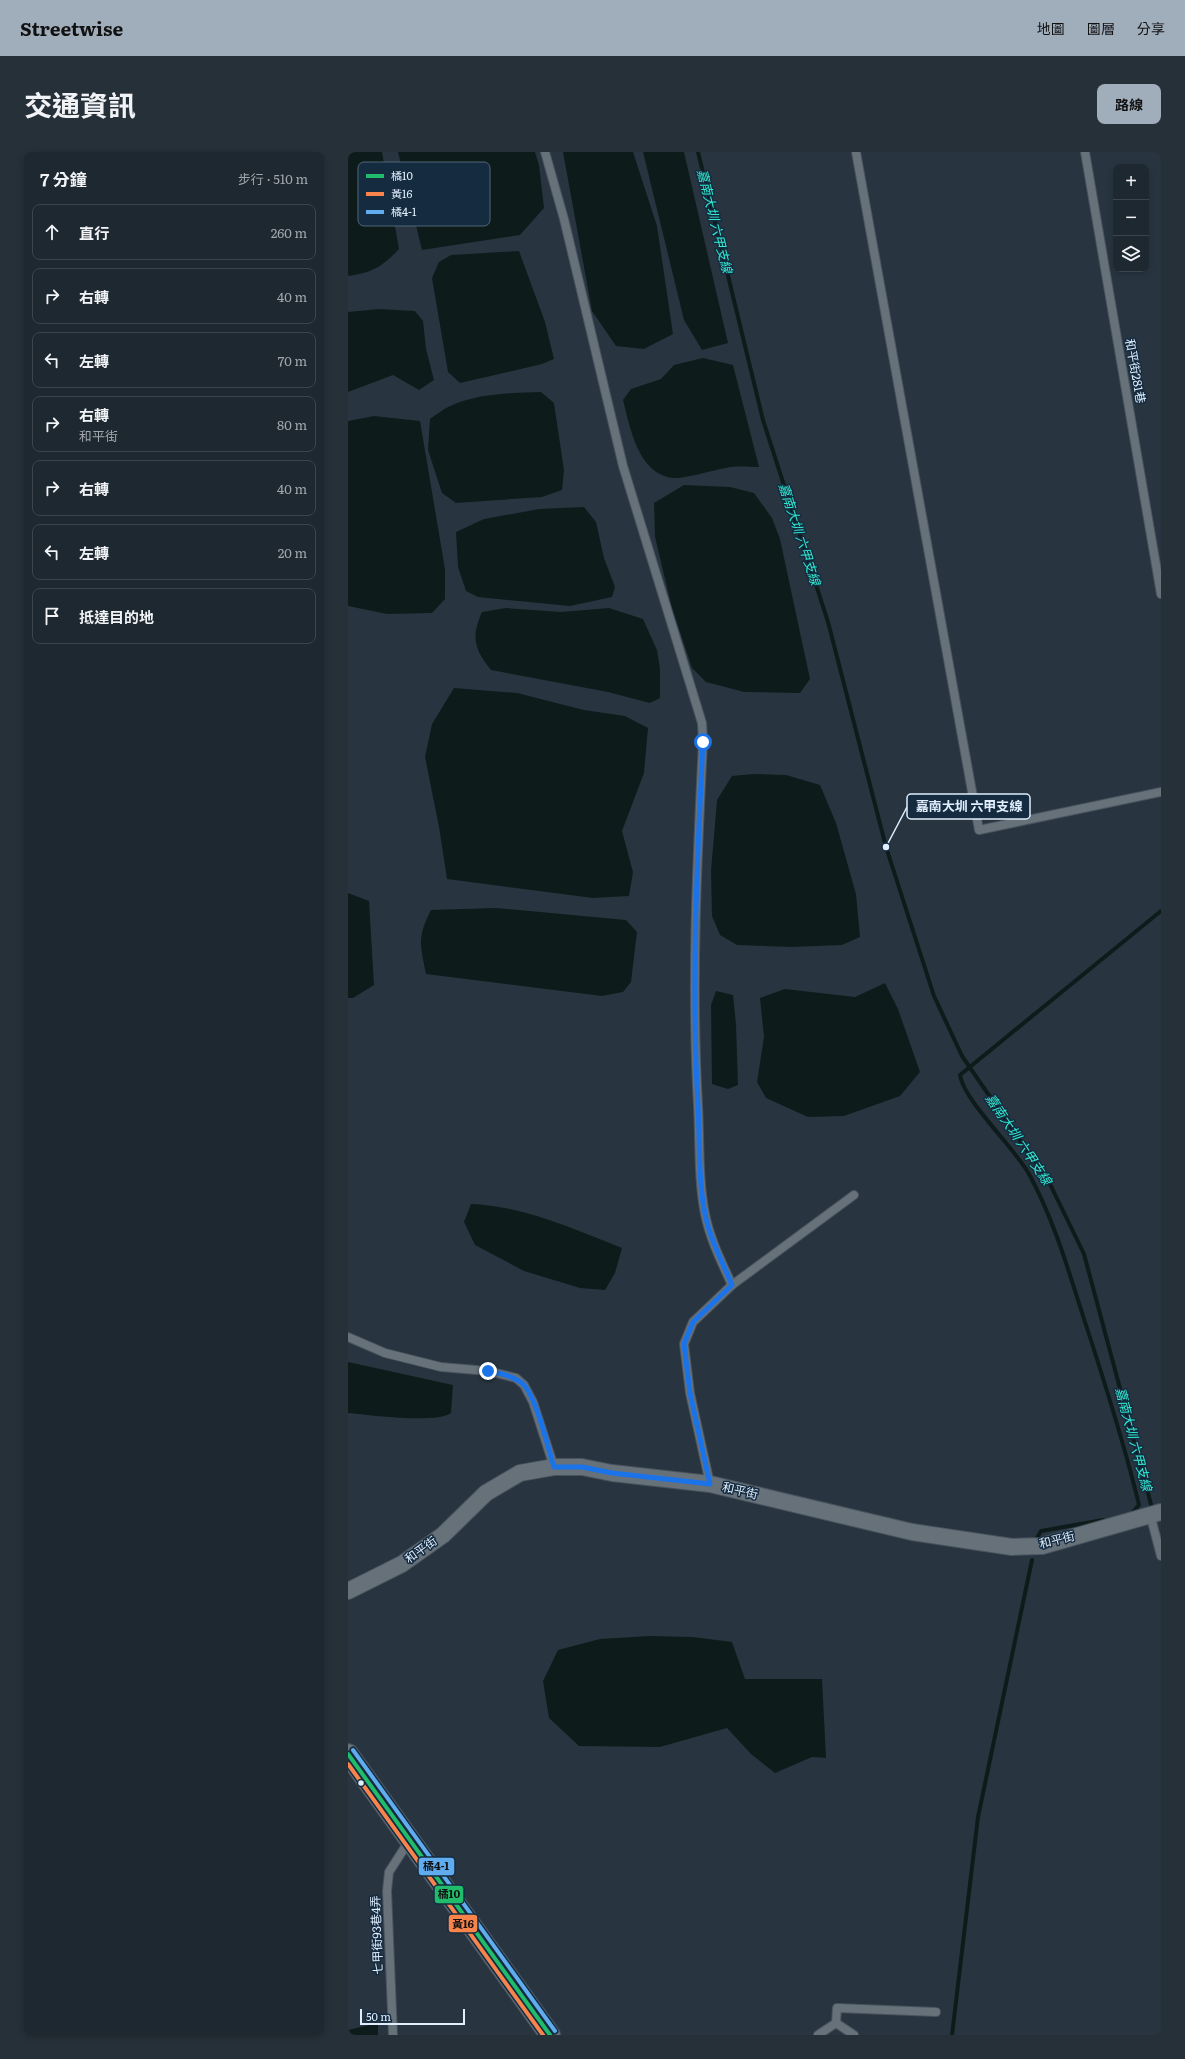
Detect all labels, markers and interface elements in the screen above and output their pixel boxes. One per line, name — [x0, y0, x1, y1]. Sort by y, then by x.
text: Streetwise — [20, 14, 123, 42]
text: 地圖 — [1037, 18, 1065, 38]
text: 圖層 — [1087, 18, 1115, 38]
text: 分享 — [1137, 18, 1165, 38]
text: 交通資訊 — [24, 83, 136, 125]
button: 路線 — [1097, 84, 1161, 124]
legend — [358, 162, 490, 226]
map controls — [1113, 164, 1149, 272]
button: + — [1113, 164, 1149, 200]
text: 7 分鐘 — [40, 166, 87, 191]
text: 橘10 — [391, 167, 413, 183]
water label: 嘉南大圳 六甲支線 — [693, 167, 738, 277]
text: 步行 · 510 m — [238, 169, 308, 188]
text: 黃16 — [391, 185, 412, 201]
button: − — [1113, 200, 1149, 236]
text: 橘4-1 — [391, 203, 417, 219]
icon: ahead — [41, 221, 63, 243]
text: 直行 — [79, 221, 109, 244]
text: 260 m — [271, 223, 307, 242]
button: layers — [1113, 236, 1149, 272]
icon: right — [41, 285, 63, 307]
text: 右轉 — [79, 285, 109, 308]
text: 40 m — [277, 287, 307, 306]
street label: 和平街281巷 — [1121, 337, 1151, 405]
icon: left — [41, 349, 63, 371]
text: 左轉 — [79, 349, 109, 372]
text: 70 m — [278, 351, 307, 370]
text: 右轉 — [79, 403, 109, 426]
icon: right — [41, 413, 63, 435]
text: 80 m — [277, 415, 307, 434]
text: 和平街 — [79, 426, 118, 445]
icon: right — [41, 477, 63, 499]
text: 右轉 — [79, 477, 109, 500]
text: 40 m — [277, 479, 307, 498]
water label: 嘉南大圳 六甲支線 — [775, 480, 827, 589]
icon: left — [41, 541, 63, 563]
text: 左轉 — [79, 541, 109, 564]
text: 20 m — [278, 543, 307, 562]
icon: arrive — [41, 605, 63, 627]
text: 抵達目的地 — [79, 605, 154, 628]
route start — [694, 733, 712, 751]
callout: 嘉南大圳 六甲支線 — [907, 794, 1030, 819]
text: 嘉南大圳 六甲支線 — [916, 796, 1023, 815]
water label: 嘉南大圳 六甲支線 — [982, 1089, 1058, 1190]
route end — [479, 1362, 497, 1380]
water label: 嘉南大圳 六甲支線 — [1112, 1385, 1158, 1495]
street label: 和平街 — [721, 1477, 760, 1503]
street label: 和平街 — [1037, 1526, 1076, 1552]
street label: 和平街 — [401, 1531, 440, 1567]
unlabelled marker — [356, 1778, 366, 1788]
line badge: 橘4-1 — [418, 1857, 455, 1876]
text: 橘4-1 — [423, 1857, 449, 1873]
line badge: 橘10 — [434, 1885, 464, 1904]
text: 橘10 — [438, 1885, 460, 1901]
street label: 七甲街93巷4弄 — [366, 1895, 386, 1975]
line badge: 黃16 — [448, 1914, 478, 1933]
text: 黃16 — [452, 1915, 475, 1931]
scale bar — [360, 2007, 465, 2026]
text: 50 m — [366, 2008, 391, 2024]

